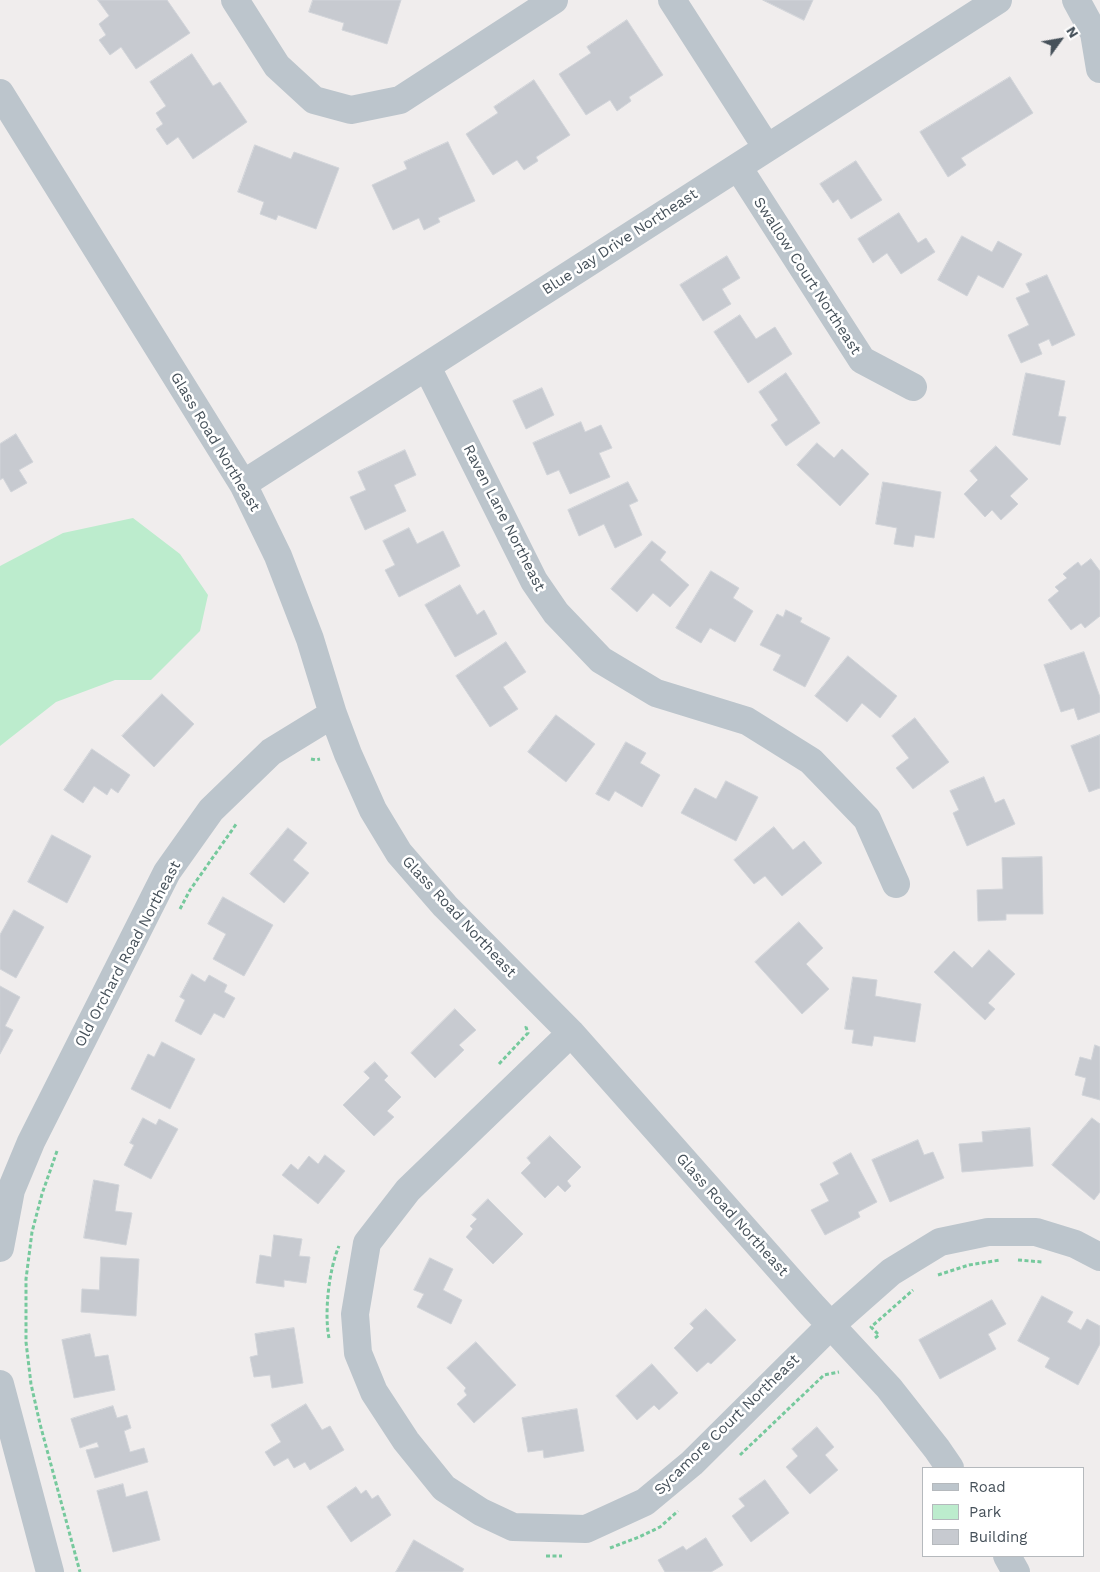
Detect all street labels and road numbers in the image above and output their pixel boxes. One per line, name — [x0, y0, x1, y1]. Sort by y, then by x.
street label: Blue Jay Drive Northeast — [539, 185, 701, 299]
street label: Swallow Court Northeast — [749, 194, 865, 358]
street label: Glass Road Northeast — [166, 369, 264, 515]
street label: Raven Lane Northeast — [459, 442, 549, 594]
street label: Glass Road Northeast — [398, 853, 520, 981]
street label: Old Orchard Road Northeast — [71, 858, 185, 1050]
street label: Glass Road Northeast — [672, 1150, 792, 1280]
street label: Sycamore Court Northeast — [651, 1351, 803, 1499]

